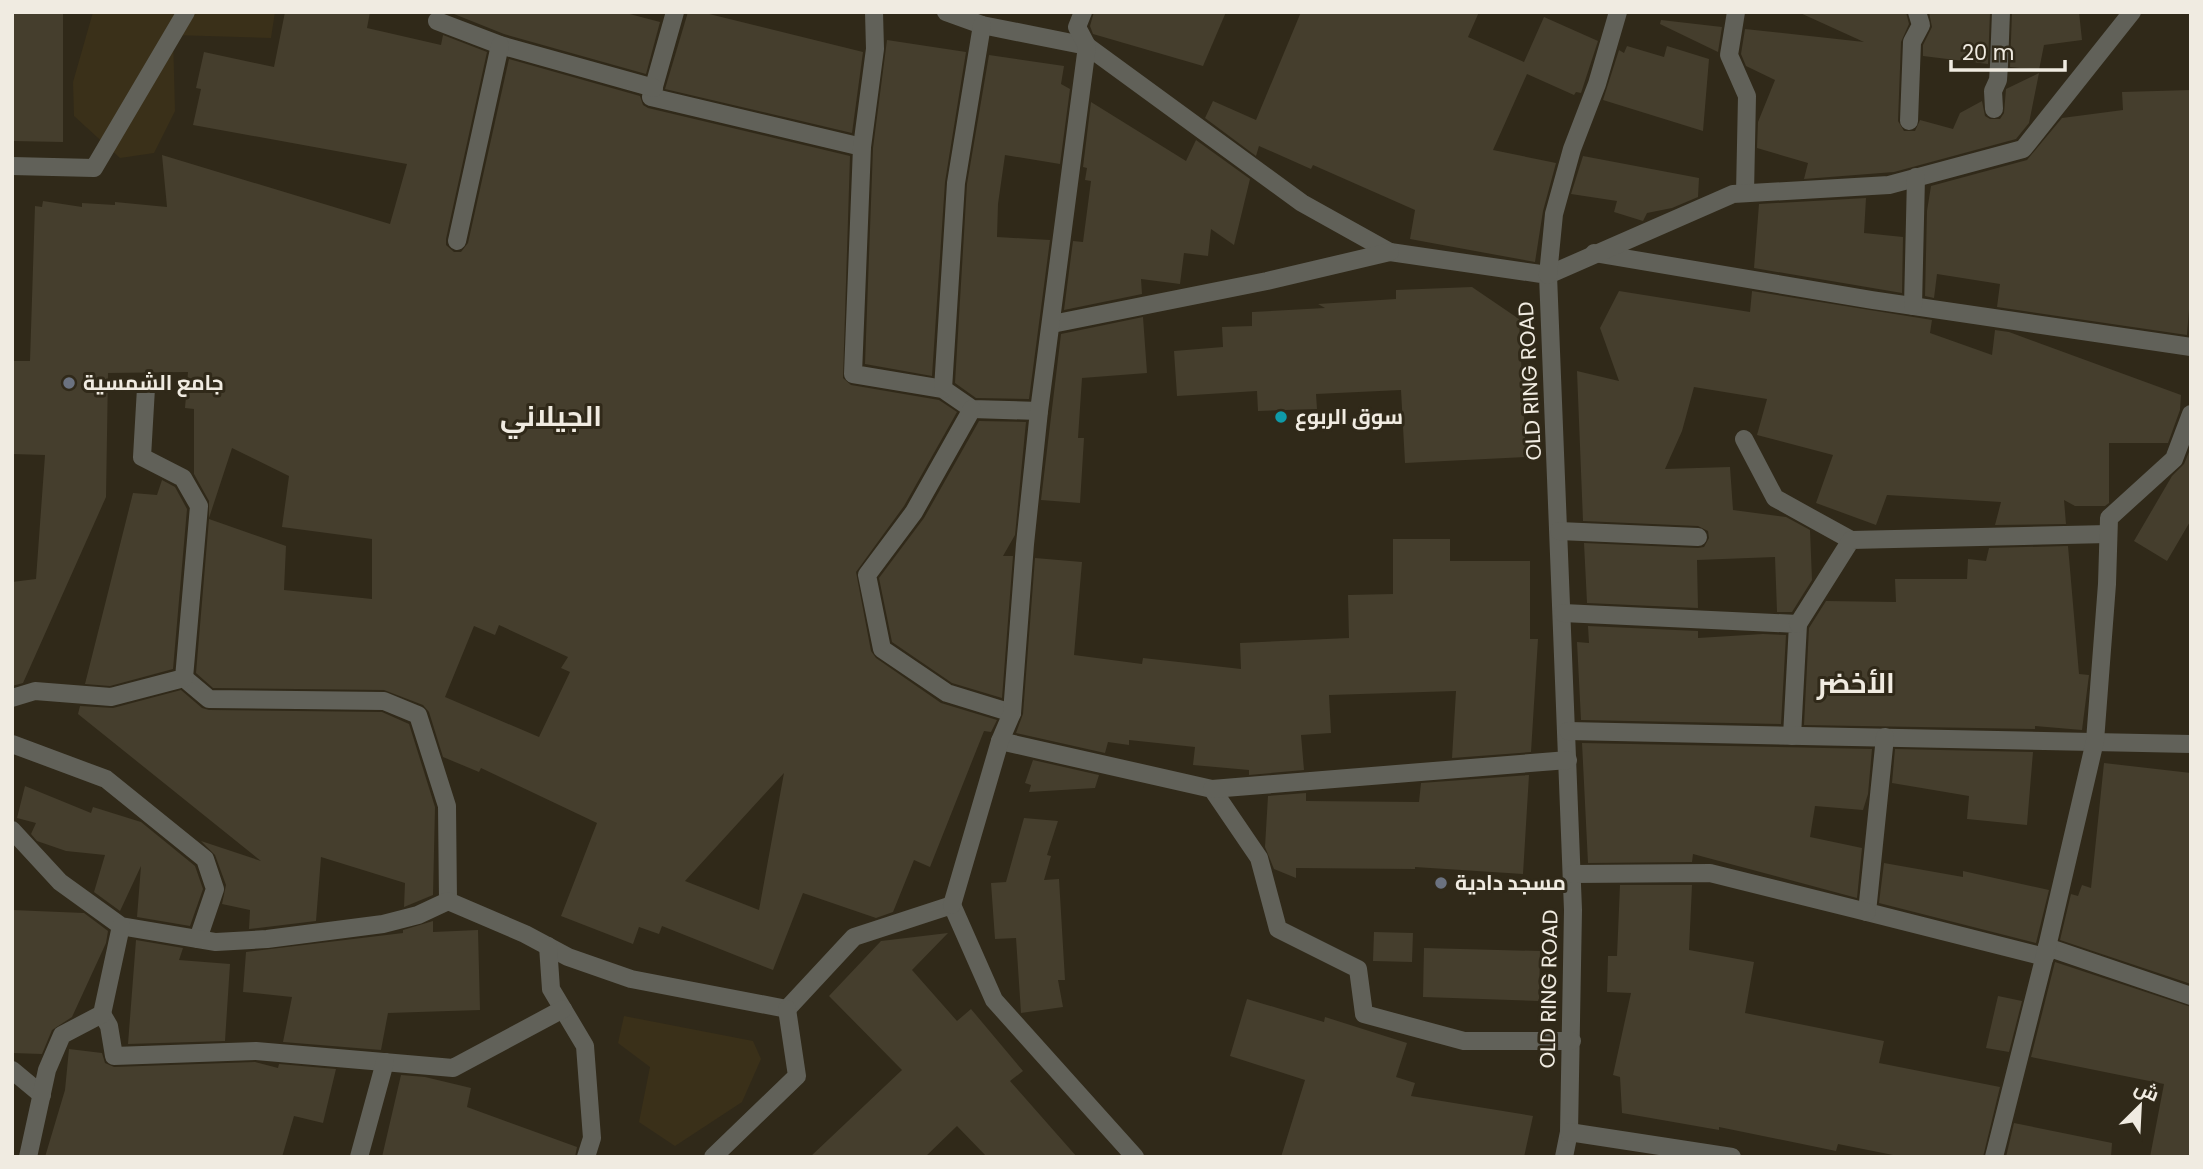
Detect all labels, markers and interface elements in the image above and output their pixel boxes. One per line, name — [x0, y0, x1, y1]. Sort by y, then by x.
scale bar — [1951, 28, 2065, 72]
text: 20 m — [1962, 38, 2015, 67]
street label: OLD RING ROAD — [1511, 301, 1548, 461]
place label: جامع الشمسية — [83, 368, 224, 397]
marker: جامع الشمسية — [61, 375, 77, 391]
district label: الجيلاني — [500, 397, 602, 439]
place label: سوق الربوع — [1295, 402, 1403, 431]
marker: سوق الربوع — [1273, 409, 1289, 425]
district label: الأخضر — [1816, 664, 1895, 703]
place label: مسجد دادية — [1455, 868, 1566, 897]
marker: مسجد دادية — [1433, 875, 1449, 891]
street label: OLD RING ROAD — [1533, 909, 1564, 1069]
north arrow — [2105, 1071, 2175, 1141]
text: ش — [2130, 1074, 2163, 1108]

